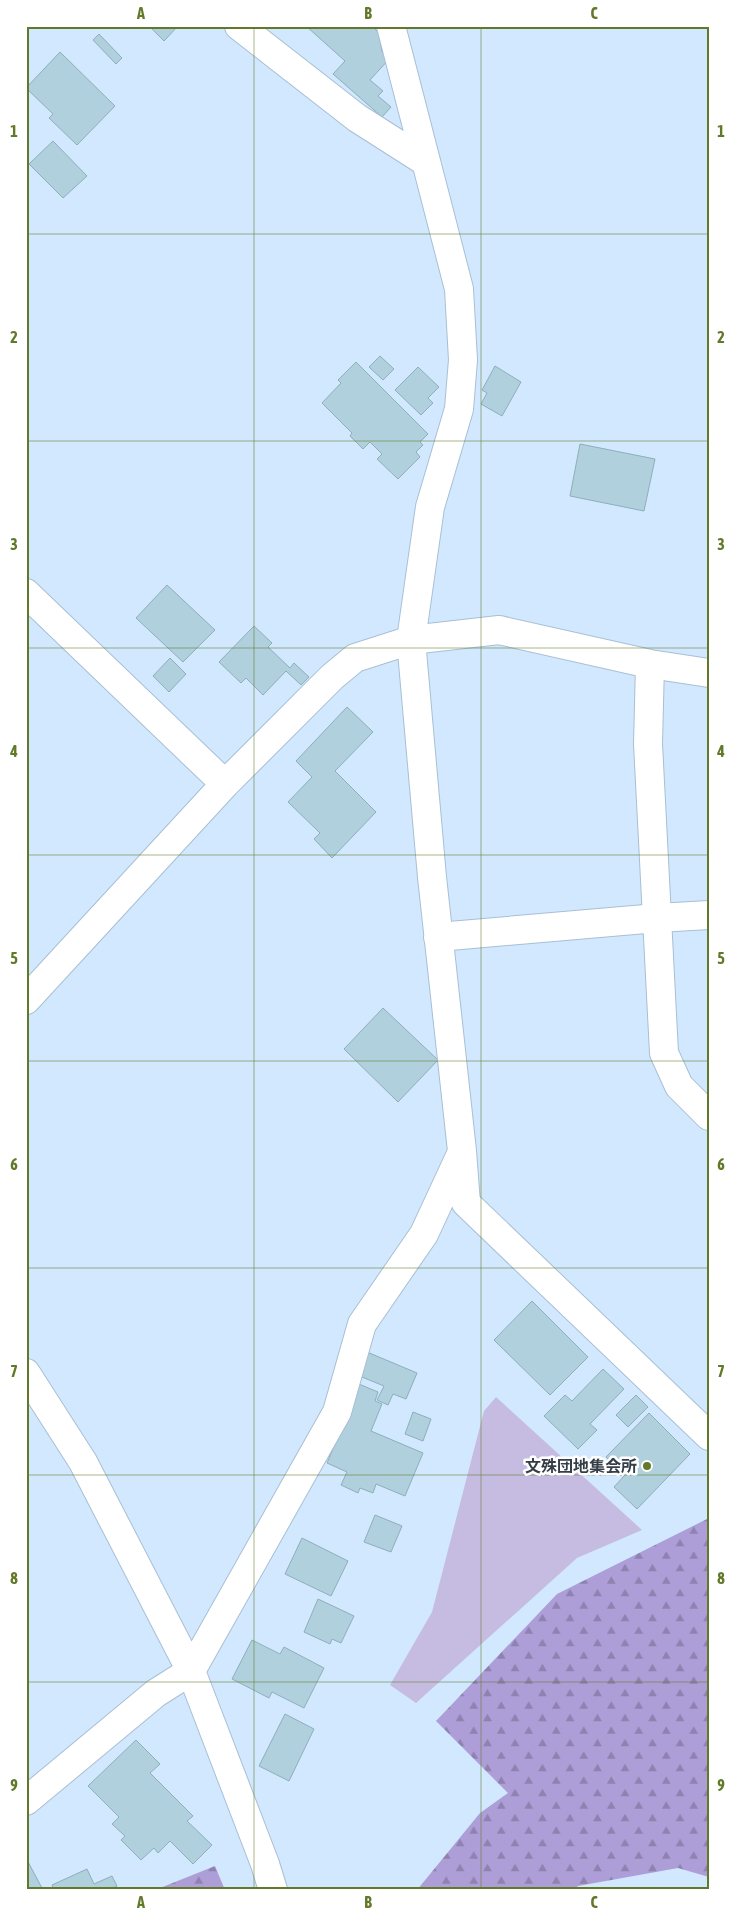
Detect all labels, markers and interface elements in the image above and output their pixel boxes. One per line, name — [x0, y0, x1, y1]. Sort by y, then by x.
text: A — [136, 4, 145, 22]
text: B — [364, 4, 372, 22]
text: C — [590, 4, 598, 22]
text: 1 — [10, 122, 18, 140]
text: 1 — [717, 122, 725, 140]
text: 2 — [10, 328, 18, 346]
text: 2 — [717, 328, 725, 346]
text: 3 — [10, 535, 18, 553]
text: 3 — [717, 535, 725, 553]
text: 4 — [9, 742, 18, 760]
text: 4 — [716, 742, 725, 760]
text: 5 — [10, 949, 18, 967]
text: 5 — [717, 949, 725, 967]
text: 6 — [10, 1155, 18, 1173]
text: 6 — [717, 1155, 725, 1173]
text: 7 — [10, 1362, 18, 1380]
text: 7 — [717, 1362, 725, 1380]
place label: 文殊団地集会所 — [525, 1457, 637, 1475]
marker: 文殊団地集会所 — [641, 1460, 653, 1472]
text: 8 — [10, 1569, 18, 1587]
text: 8 — [717, 1569, 725, 1587]
text: 9 — [10, 1776, 18, 1794]
text: 9 — [717, 1776, 725, 1794]
text: A — [136, 1893, 145, 1911]
text: B — [364, 1893, 372, 1911]
text: C — [590, 1893, 598, 1911]

